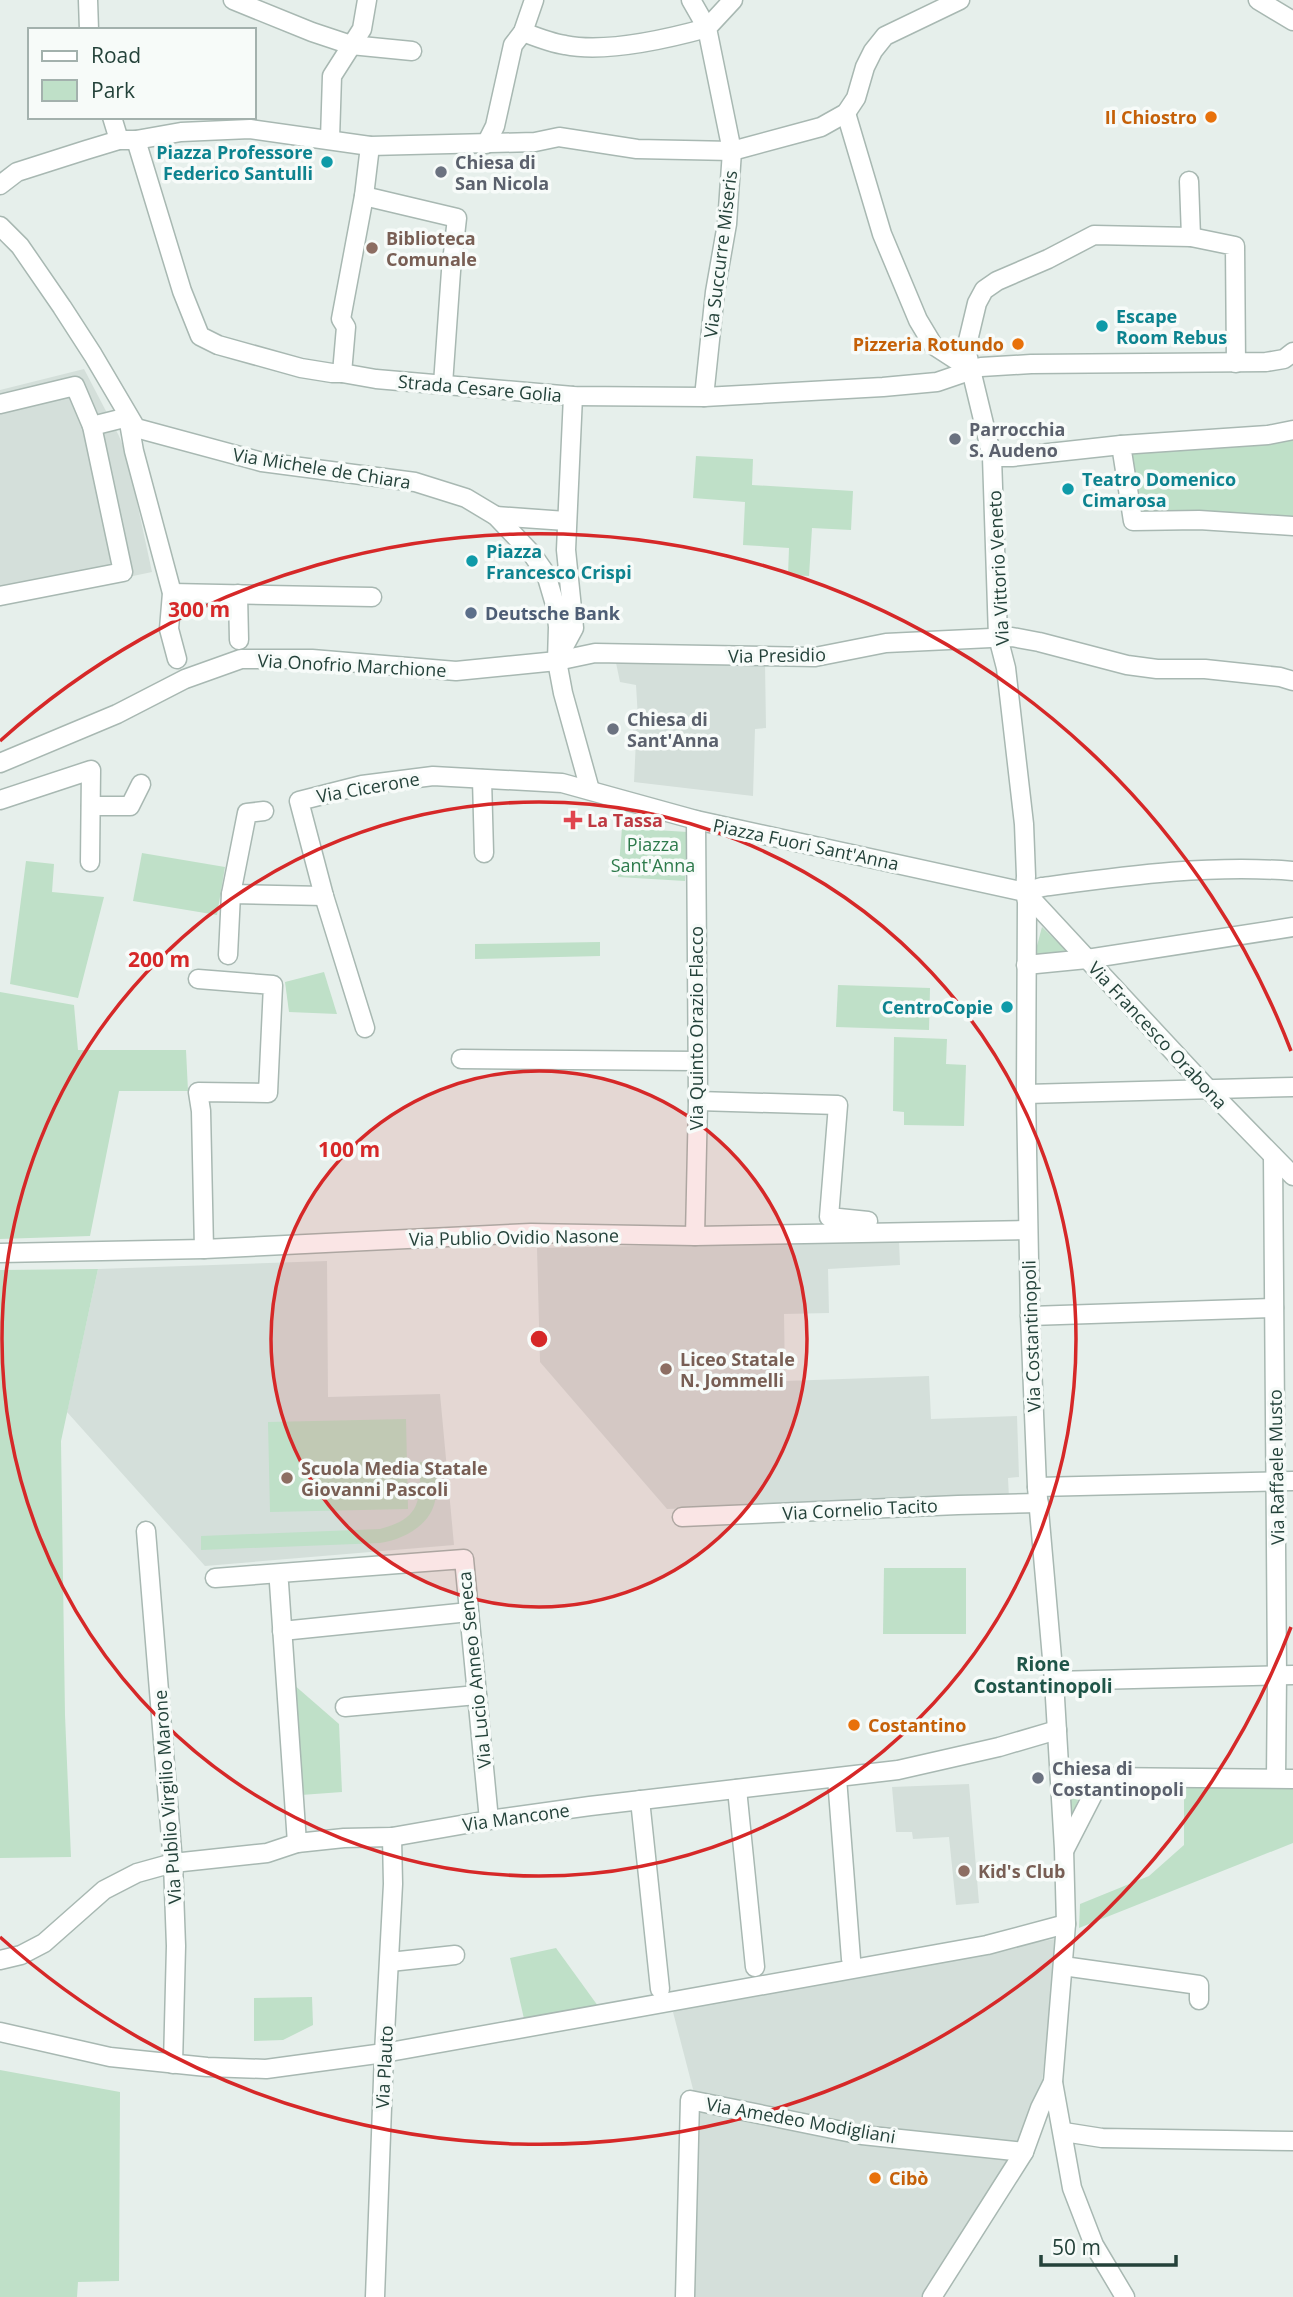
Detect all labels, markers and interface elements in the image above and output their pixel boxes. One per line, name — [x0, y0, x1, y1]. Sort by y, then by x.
legend — [28, 28, 256, 119]
text: Road — [91, 41, 141, 69]
text: Park — [91, 76, 135, 104]
place label: Il Chiostro — [1105, 105, 1197, 129]
marker: Il Chiostro — [1203, 109, 1219, 125]
place label: Piazza Professore Federico Santulli — [156, 140, 313, 185]
place label: Chiesa di San Nicola — [455, 150, 549, 195]
marker: Piazza Professore Federico Santulli — [319, 154, 335, 170]
marker: Chiesa di San Nicola — [433, 164, 449, 180]
street label: Via Succurre Miseris — [698, 169, 742, 339]
place label: Biblioteca Comunale — [386, 226, 477, 271]
marker: Biblioteca Comunale — [364, 240, 380, 256]
place label: Escape Room Rebus — [1116, 304, 1227, 349]
marker: Escape Room Rebus — [1094, 318, 1110, 334]
place label: Pizzeria Rotundo — [853, 332, 1004, 356]
marker: Pizzeria Rotundo — [1010, 336, 1026, 352]
street label: Strada Cesare Golia — [397, 369, 563, 407]
place label: Parrocchia S. Audeno — [969, 417, 1065, 462]
marker: Parrocchia S. Audeno — [947, 431, 963, 447]
street label: Via Michele de Chiara — [231, 442, 413, 494]
place label: Teatro Domenico Cimarosa — [1082, 467, 1236, 512]
marker: Teatro Domenico Cimarosa — [1060, 481, 1076, 497]
street label: Via Vittorio Veneto — [982, 490, 1014, 646]
place label: Piazza Francesco Crispi — [486, 539, 632, 584]
marker: Piazza Francesco Crispi — [464, 553, 480, 569]
text: 300 m — [168, 595, 230, 623]
place label: Deutsche Bank — [485, 601, 621, 625]
marker: Deutsche Bank — [463, 605, 479, 621]
street label: Via Presidio — [728, 642, 826, 668]
street label: Via Onofrio Marchione — [257, 648, 447, 682]
place label: Chiesa di Sant'Anna — [627, 707, 719, 752]
marker: Chiesa di Sant'Anna — [605, 721, 621, 737]
street label: Via Cicerone — [315, 766, 421, 808]
place label: La Tassa — [587, 808, 663, 832]
marker: La Tassa — [565, 812, 581, 828]
street label: Piazza Fuori Sant'Anna — [711, 813, 901, 875]
park label: Piazza Sant'Anna — [611, 832, 695, 877]
street label: Via Quinto Orazio Flacco — [684, 926, 708, 1130]
text: 200 m — [128, 945, 190, 973]
street label: Via Francesco Orabona — [1083, 956, 1233, 1114]
place label: CentroCopie — [882, 995, 993, 1019]
marker: CentroCopie — [999, 999, 1015, 1015]
text: 100 m — [318, 1135, 380, 1163]
street label: Via Publio Ovidio Nasone — [409, 1223, 619, 1251]
street label: Via Costantinopoli — [1016, 1260, 1046, 1412]
centre of rings — [527, 1327, 551, 1351]
place label: Liceo Statale N. Jommelli — [680, 1347, 795, 1392]
marker: Liceo Statale N. Jommelli — [658, 1361, 674, 1377]
street label: Via Raffaele Musto — [1263, 1389, 1289, 1545]
place label: Scuola Media Statale Giovanni Pascoli — [301, 1456, 488, 1501]
marker: Scuola Media Statale Giovanni Pascoli — [279, 1470, 295, 1486]
street label: Via Cornelio Tacito — [782, 1493, 938, 1525]
street label: Via Lucio Anneo Seneca — [452, 1570, 496, 1770]
district label: Rione Costantinopoli — [973, 1651, 1113, 1699]
street label: Via Publio Virgilio Marone — [148, 1689, 186, 1905]
place label: Costantino — [868, 1713, 966, 1737]
marker: Costantino — [846, 1717, 862, 1733]
place label: Chiesa di Costantinopoli — [1052, 1756, 1184, 1801]
marker: Chiesa di Costantinopoli — [1030, 1770, 1046, 1786]
street label: Via Mancone — [461, 1798, 571, 1836]
place label: Kid's Club — [978, 1859, 1065, 1883]
marker: Kid's Club — [956, 1863, 972, 1879]
street label: Via Plauto — [370, 2025, 398, 2109]
street label: Via Amedeo Modigliani — [704, 2092, 898, 2148]
place label: Cibò — [889, 2166, 929, 2190]
marker: Cibò — [867, 2170, 883, 2186]
scale bar — [1041, 2224, 1176, 2268]
text: 50 m — [1052, 2233, 1101, 2261]

